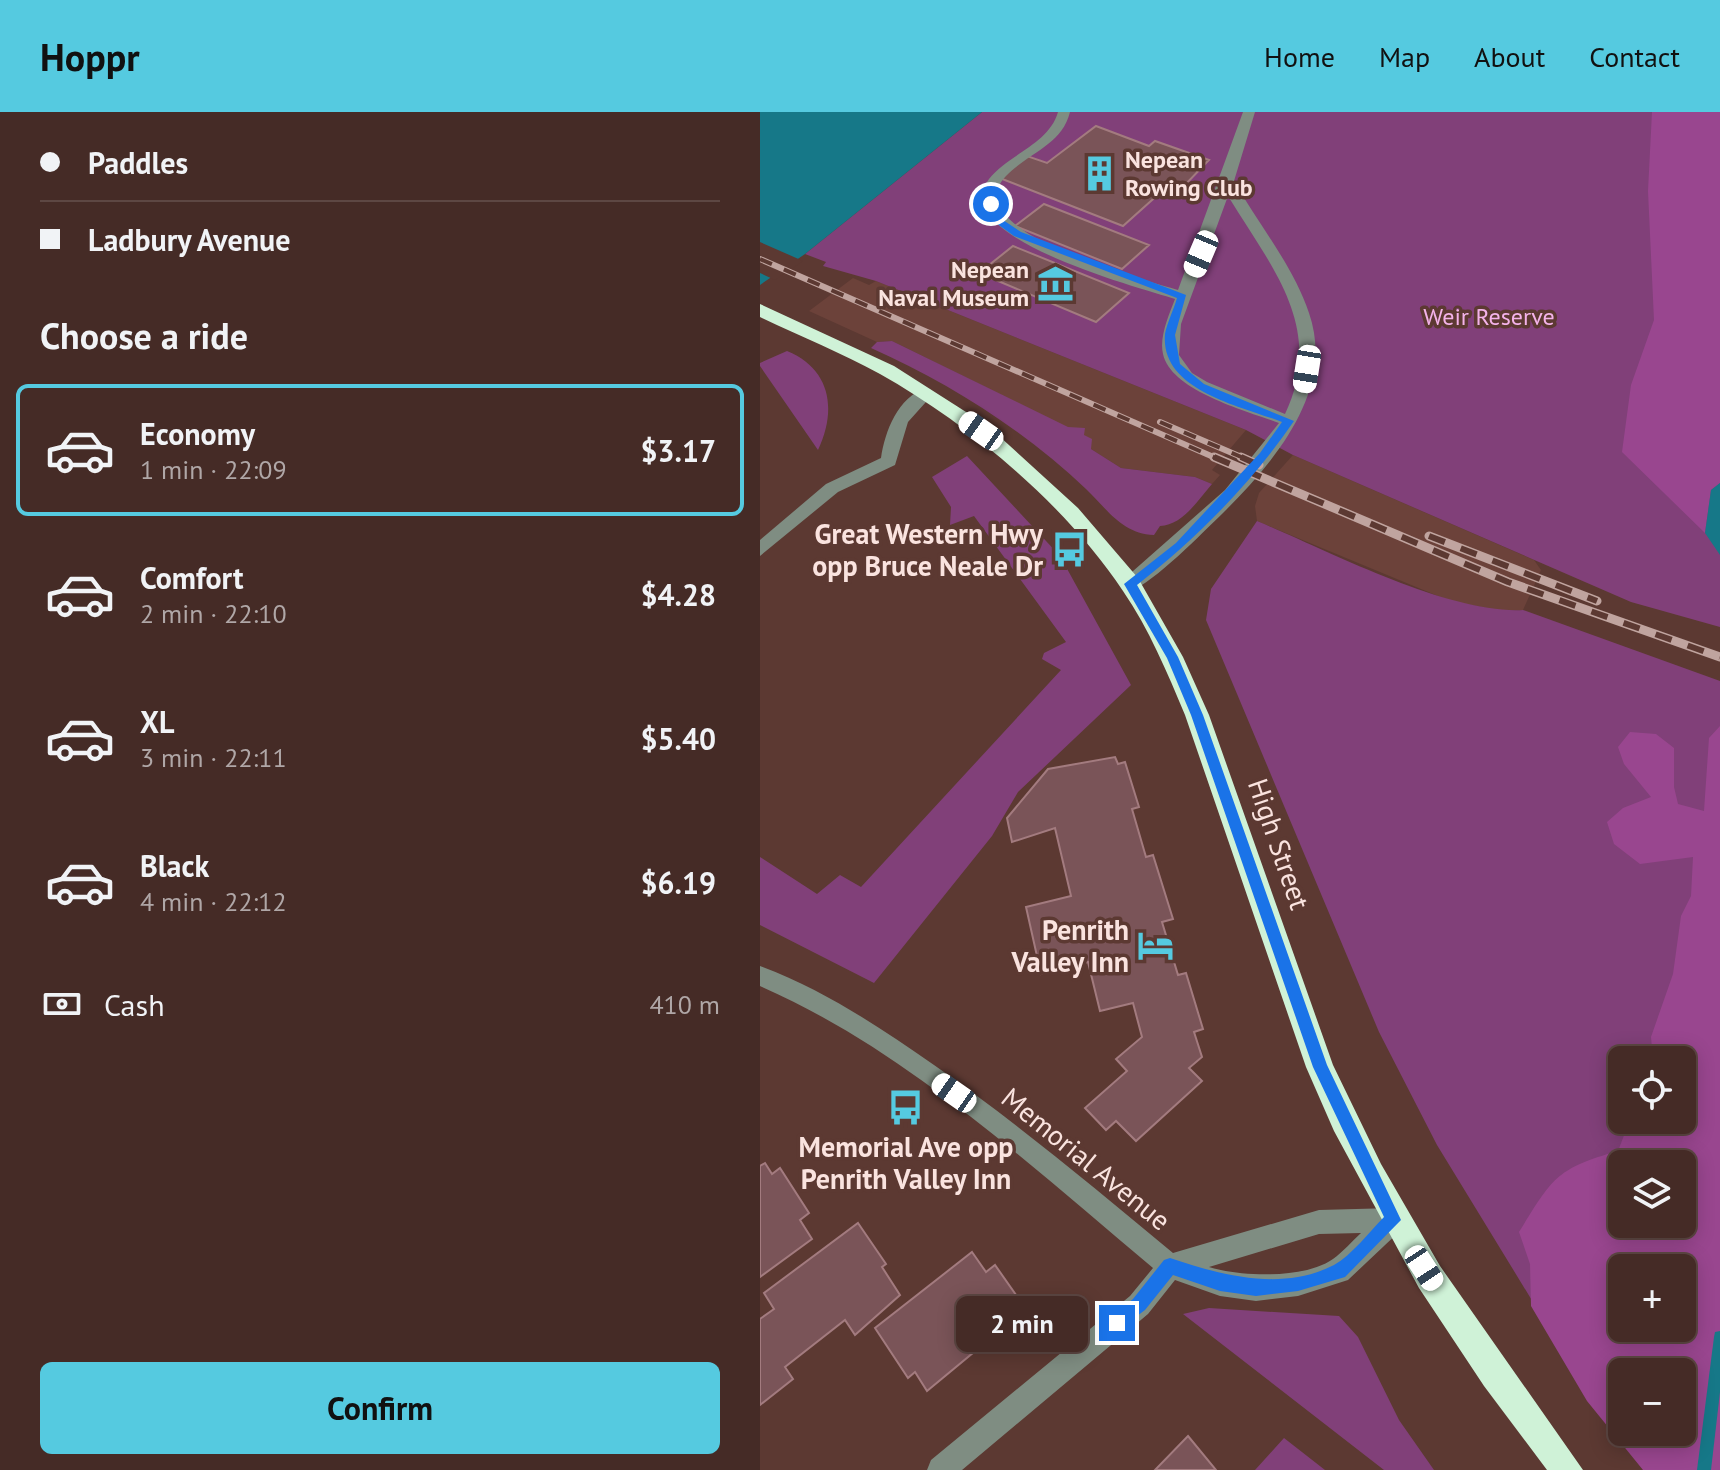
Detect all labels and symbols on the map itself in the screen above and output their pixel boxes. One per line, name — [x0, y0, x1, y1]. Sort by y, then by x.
place label: Nepean Rowing Club — [1125, 144, 1253, 203]
building icon: Nepean Rowing Club — [1080, 155, 1118, 193]
route start — [973, 186, 1009, 222]
car — [1181, 227, 1221, 281]
place label: Nepean Naval Museum — [878, 254, 1029, 313]
museum icon: Nepean Naval Museum — [1036, 265, 1074, 303]
park label: Weir Reserve — [1423, 301, 1555, 332]
car — [1291, 343, 1323, 395]
car — [954, 407, 1008, 455]
place label: Great Western Hwy opp Bruce Neale Dr — [812, 515, 1044, 584]
bus stop icon: Great Western Hwy opp Bruce Neale Dr — [1050, 531, 1088, 569]
street label: High Street — [1240, 774, 1319, 914]
place label: Penrith Valley Inn — [1011, 911, 1129, 980]
hotel icon: Penrith Valley Inn — [1136, 927, 1174, 965]
car — [927, 1069, 981, 1117]
street label: Memorial Avenue — [994, 1079, 1178, 1238]
bus stop icon: Memorial Ave opp Penrith Valley Inn — [887, 1088, 925, 1126]
place label: Memorial Ave opp Penrith Valley Inn — [799, 1128, 1013, 1197]
car — [1401, 1241, 1447, 1295]
callout: 2 min — [957, 1295, 1089, 1351]
route end — [1099, 1305, 1135, 1341]

